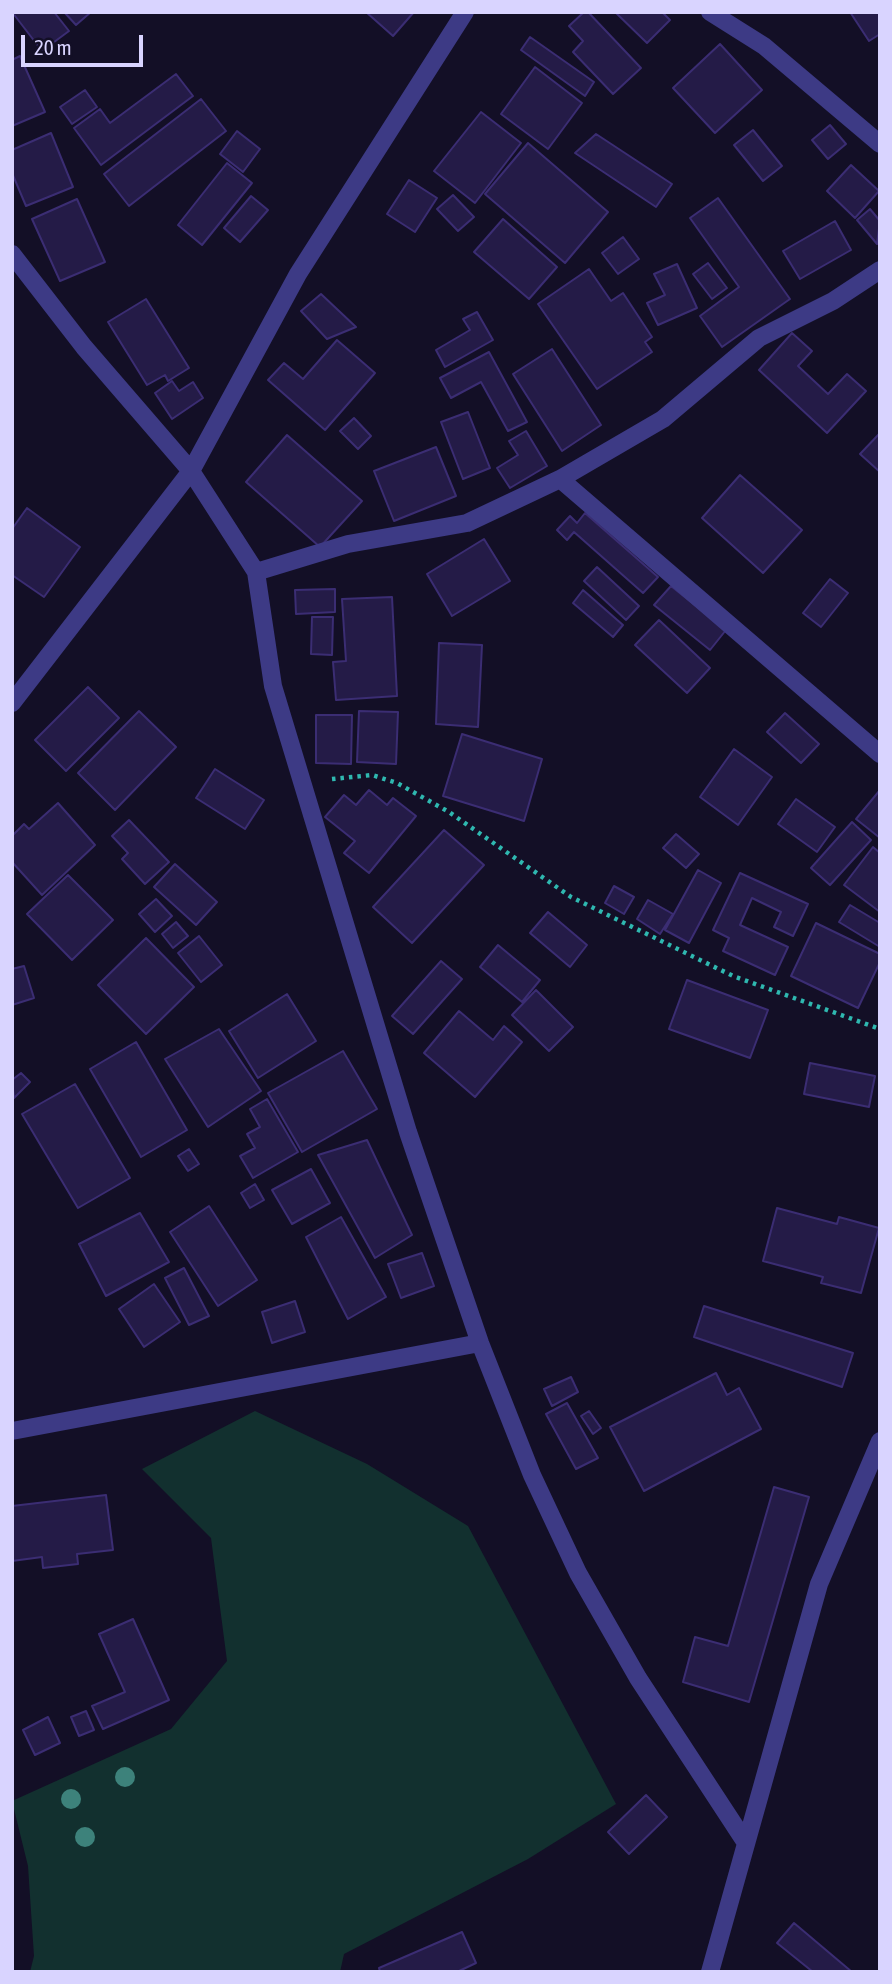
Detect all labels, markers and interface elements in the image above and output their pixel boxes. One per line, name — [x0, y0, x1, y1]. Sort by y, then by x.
scale bar — [24, 21, 147, 65]
text: 20 m — [34, 35, 72, 59]

